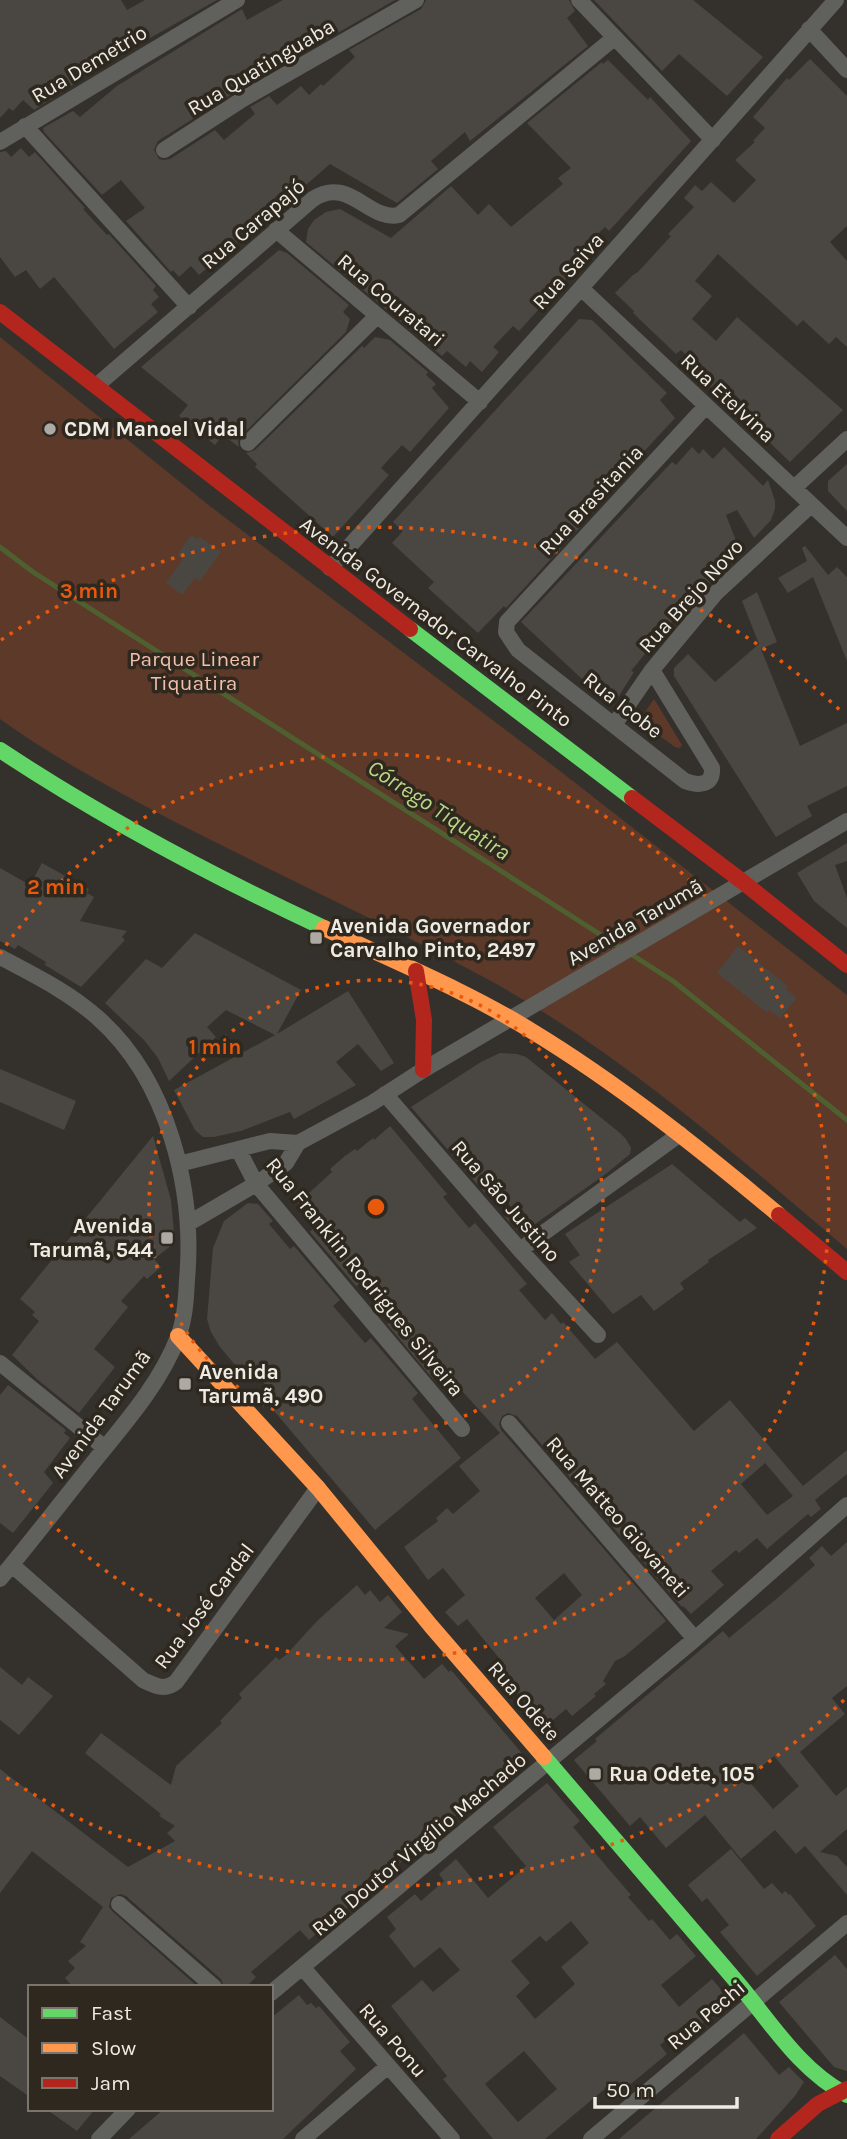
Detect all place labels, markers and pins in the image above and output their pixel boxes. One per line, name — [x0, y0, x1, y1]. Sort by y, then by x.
place label: CDM Manoel Vidal — [64, 417, 245, 441]
marker: CDM Manoel Vidal — [42, 421, 58, 437]
place label: Avenida Governador Carvalho Pinto, 2497 — [330, 914, 536, 962]
marker: Avenida Governador Carvalho Pinto, 2497 — [308, 930, 324, 946]
centre of rings — [364, 1195, 388, 1219]
place label: Avenida Tarumã, 544 — [30, 1214, 153, 1262]
marker: Avenida Tarumã, 544 — [159, 1230, 175, 1246]
place label: Avenida Tarumã, 490 — [199, 1360, 323, 1408]
marker: Avenida Tarumã, 490 — [177, 1376, 193, 1392]
place label: Rua Odete, 105 — [609, 1762, 755, 1786]
marker: Rua Odete, 105 — [587, 1766, 603, 1782]

